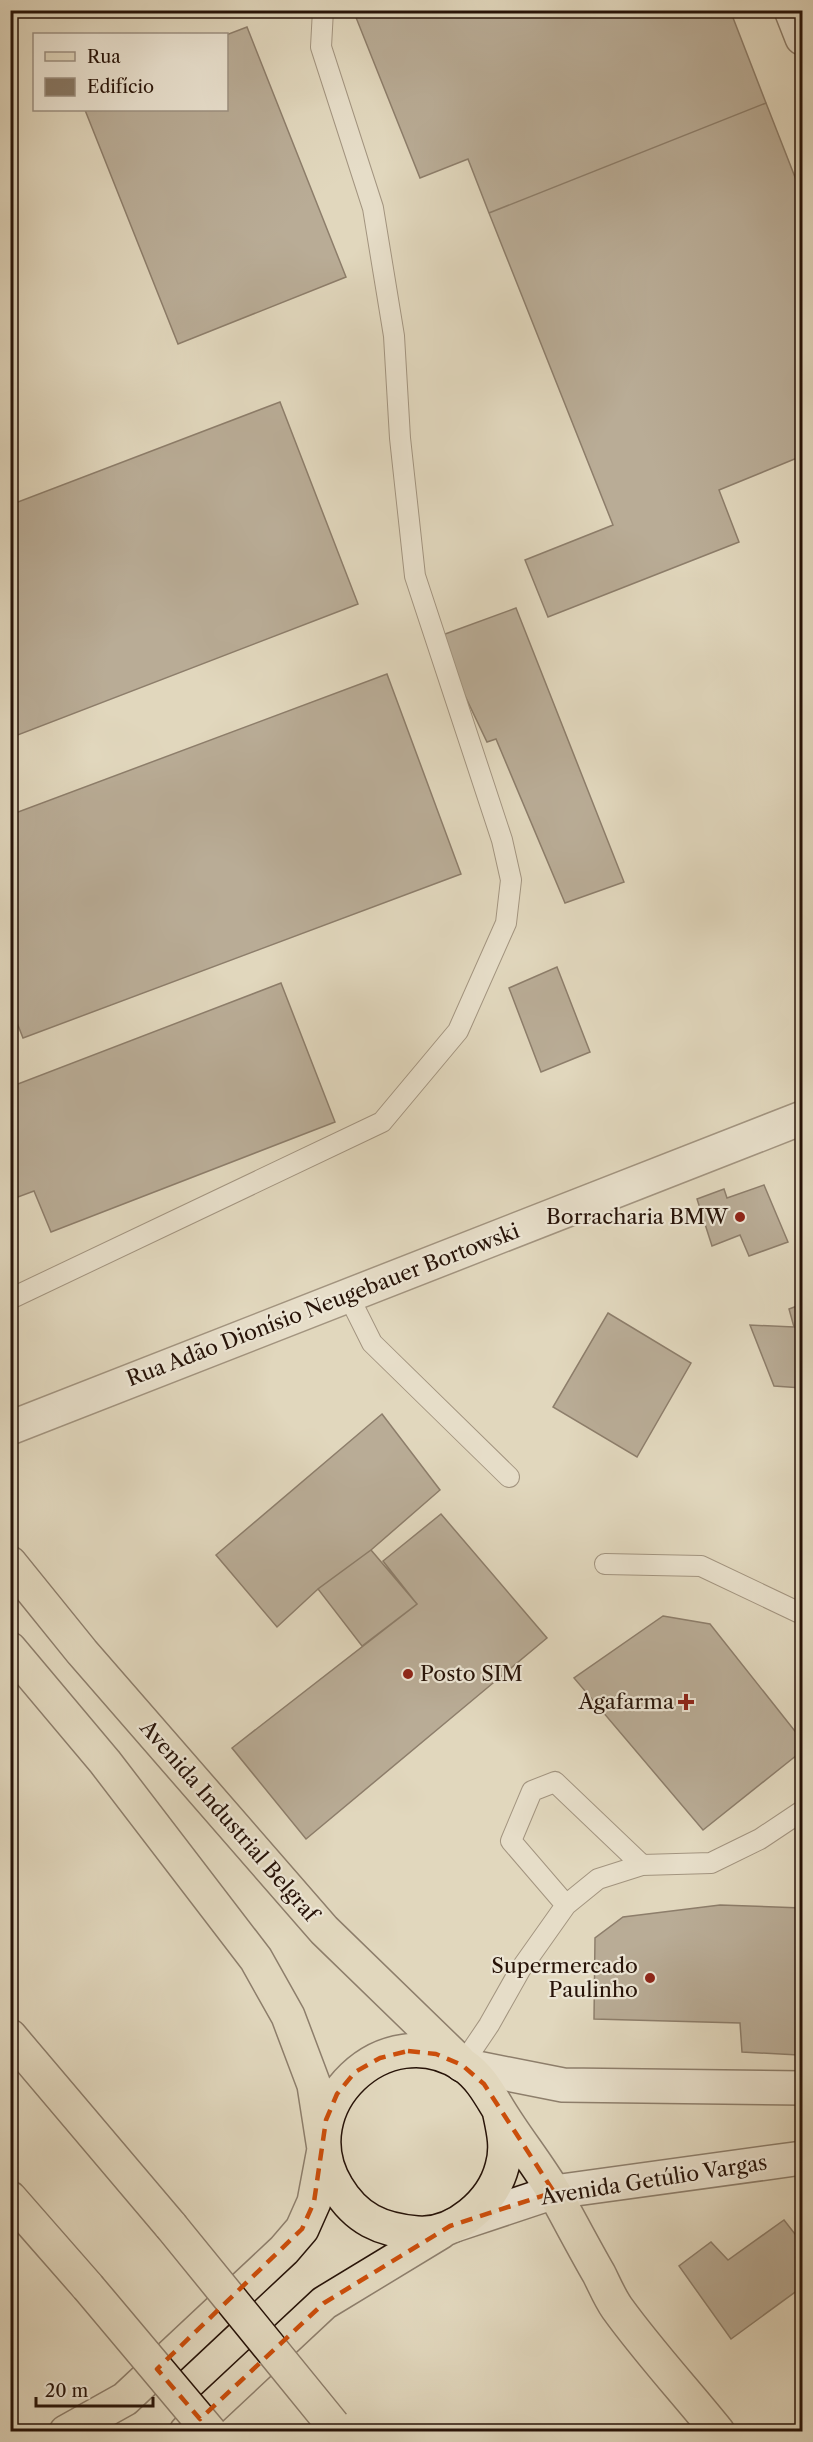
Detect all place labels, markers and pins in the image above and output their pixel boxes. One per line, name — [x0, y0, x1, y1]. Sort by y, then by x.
place label: Borracharia BMW — [546, 1204, 729, 1229]
marker: Borracharia BMW — [733, 1210, 747, 1224]
place label: Posto SIM — [420, 1661, 523, 1686]
marker: Posto SIM — [401, 1667, 415, 1681]
place label: Agafarma — [577, 1689, 675, 1714]
marker: Agafarma — [679, 1695, 693, 1709]
place label: Supermercado Paulinho — [491, 1953, 638, 2002]
marker: Supermercado Paulinho — [643, 1971, 657, 1985]

